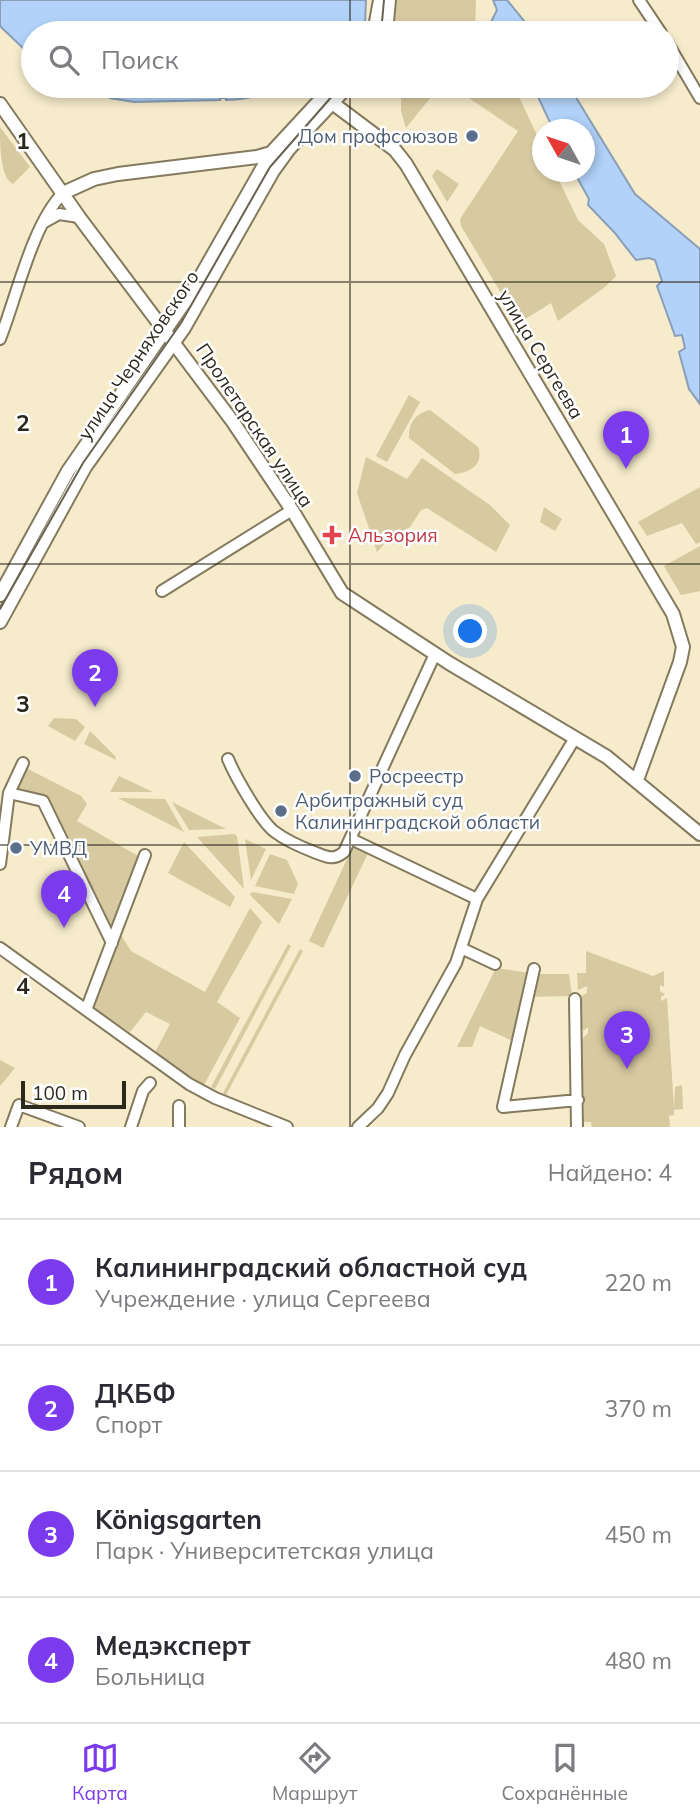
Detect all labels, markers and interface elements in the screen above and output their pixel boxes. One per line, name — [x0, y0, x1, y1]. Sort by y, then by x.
search box — [21, 21, 679, 98]
icon: search — [45, 41, 83, 79]
text: Поиск — [101, 43, 179, 76]
north arrow — [532, 119, 595, 182]
place label: Дом профсоюзов — [298, 124, 458, 148]
text: 1 — [16, 126, 30, 155]
marker: Дом профсоюзов — [464, 128, 480, 144]
street label: улица Черняховского — [72, 266, 204, 444]
street label: улица Сергеева — [493, 285, 589, 423]
street label: Пролетарская улица — [191, 338, 319, 512]
text: 2 — [16, 408, 30, 437]
pin: 1 — [603, 411, 649, 469]
place label: Альзория — [348, 523, 438, 547]
marker: Альзория — [322, 525, 342, 545]
your location — [453, 614, 487, 648]
pin: 2 — [72, 649, 118, 707]
text: 3 — [16, 689, 30, 718]
place label: Росрeeстр — [369, 764, 464, 788]
marker: Росрeeстр — [347, 768, 363, 784]
place label: Арбитражный суд Калининградской области — [295, 788, 540, 834]
marker: Арбитражный суд Калининградской области — [273, 803, 289, 819]
place label: УМВД — [29, 836, 87, 860]
marker: УМВД — [8, 840, 24, 856]
pin: 4 — [41, 870, 87, 928]
text: 4 — [16, 971, 30, 1000]
pin: 3 — [604, 1011, 650, 1069]
scale bar — [21, 1078, 126, 1110]
text: 100 m — [32, 1081, 88, 1105]
text: Рядом — [28, 1154, 123, 1192]
text: Найдено: 4 — [548, 1158, 672, 1187]
text: Калининградский областной суд — [95, 1251, 527, 1284]
text: 1 — [44, 1268, 58, 1297]
text: 220 m — [604, 1268, 672, 1297]
text: Учреждение · улица Сергеева — [95, 1284, 431, 1313]
text: ДКБФ — [95, 1377, 176, 1410]
text: 2 — [44, 1394, 58, 1423]
text: 370 m — [604, 1394, 672, 1423]
text: Спорт — [95, 1410, 162, 1439]
text: Königsgarten — [95, 1503, 262, 1536]
text: 3 — [44, 1520, 58, 1549]
text: 450 m — [604, 1520, 672, 1549]
text: Парк · Университетская улица — [95, 1536, 434, 1565]
text: Медэксперт — [95, 1629, 251, 1662]
text: 4 — [44, 1646, 58, 1675]
text: 480 m — [604, 1646, 672, 1675]
text: Больница — [95, 1662, 205, 1691]
tab: Карта — [72, 1739, 128, 1805]
tab: Маршрут — [272, 1739, 357, 1805]
tab: Сохранённые — [501, 1739, 628, 1805]

